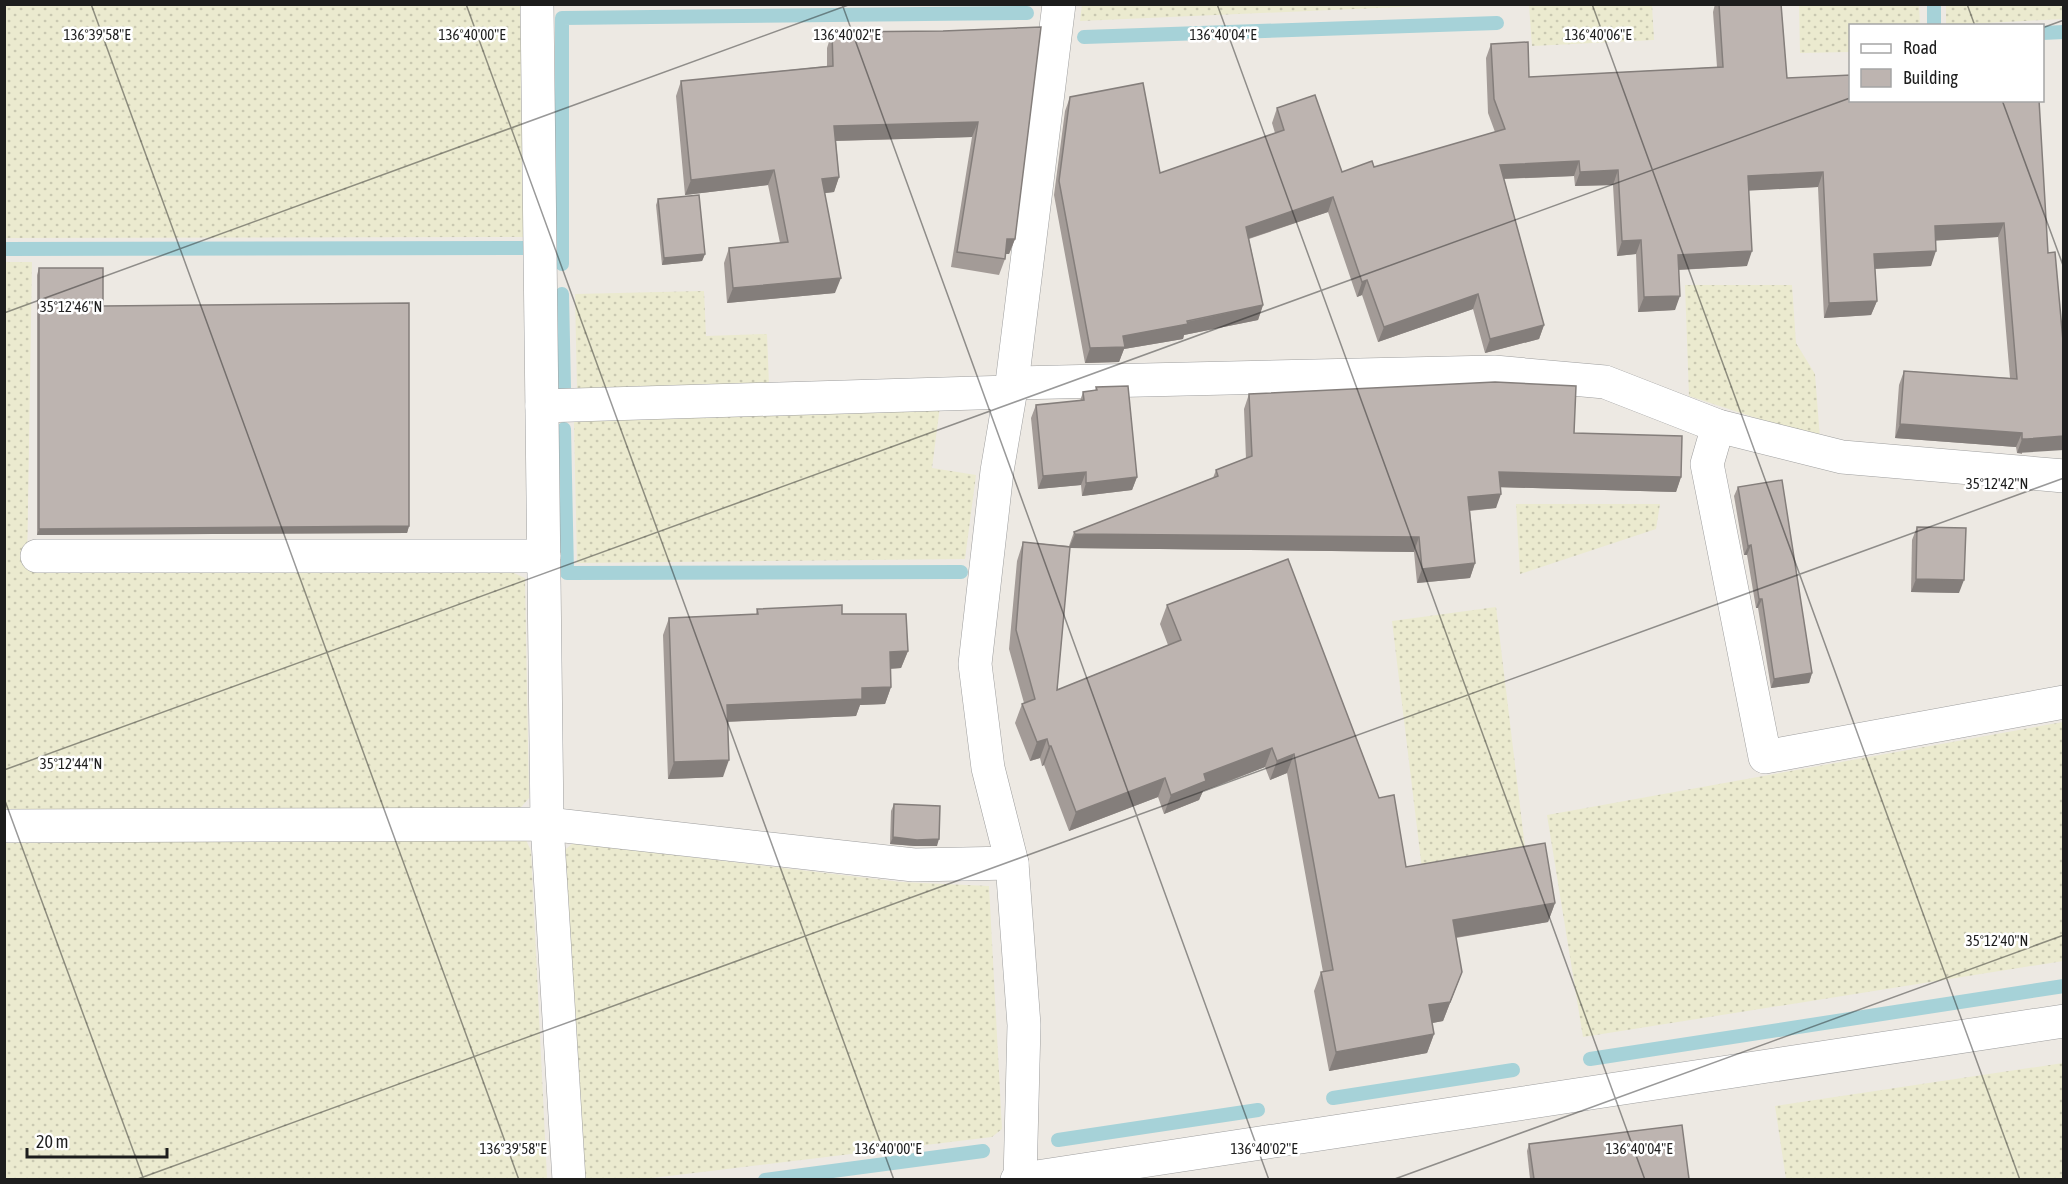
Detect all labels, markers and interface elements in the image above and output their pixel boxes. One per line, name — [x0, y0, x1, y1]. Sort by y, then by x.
legend — [1849, 24, 2044, 102]
text: 136°39'58"E — [63, 26, 131, 43]
text: 136°40'00"E — [438, 26, 506, 43]
text: 136°40'02"E — [813, 26, 881, 43]
text: 136°40'04"E — [1189, 26, 1257, 43]
text: 136°40'06"E — [1564, 26, 1632, 43]
text: Road — [1903, 37, 1937, 58]
text: Building — [1903, 67, 1958, 88]
text: 35°12'46"N — [40, 298, 102, 315]
text: 35°12'42"N — [1966, 475, 2028, 492]
text: 35°12'44"N — [40, 755, 102, 772]
text: 35°12'40"N — [1966, 932, 2028, 949]
scale bar — [27, 1121, 166, 1159]
text: 20 m — [36, 1131, 68, 1152]
text: 136°39'58"E — [479, 1140, 547, 1157]
text: 136°40'00"E — [854, 1140, 922, 1157]
text: 136°40'02"E — [1230, 1140, 1298, 1157]
text: 136°40'04"E — [1605, 1140, 1673, 1157]

